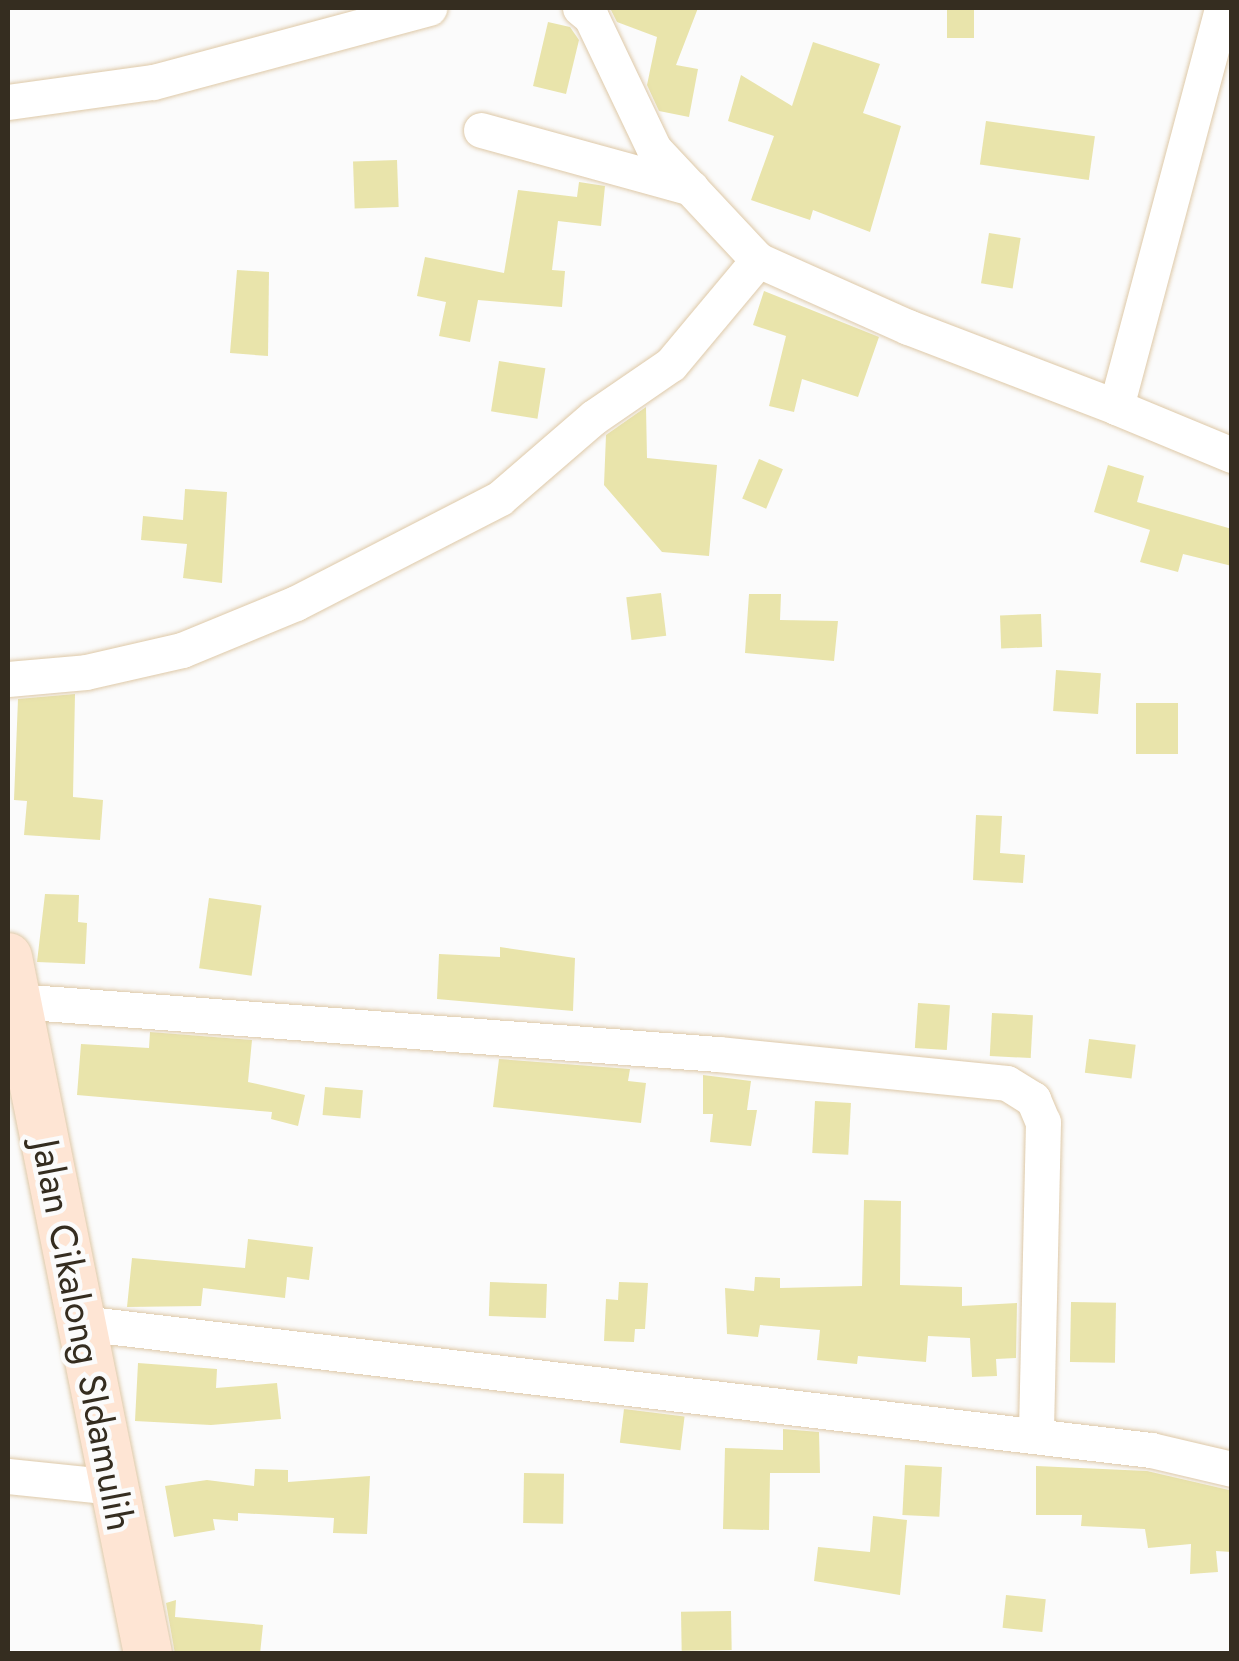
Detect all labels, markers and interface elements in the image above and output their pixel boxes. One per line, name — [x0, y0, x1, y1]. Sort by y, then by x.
street label: Jalan Cikalong SIdamulih — [23, 1136, 143, 1534]

